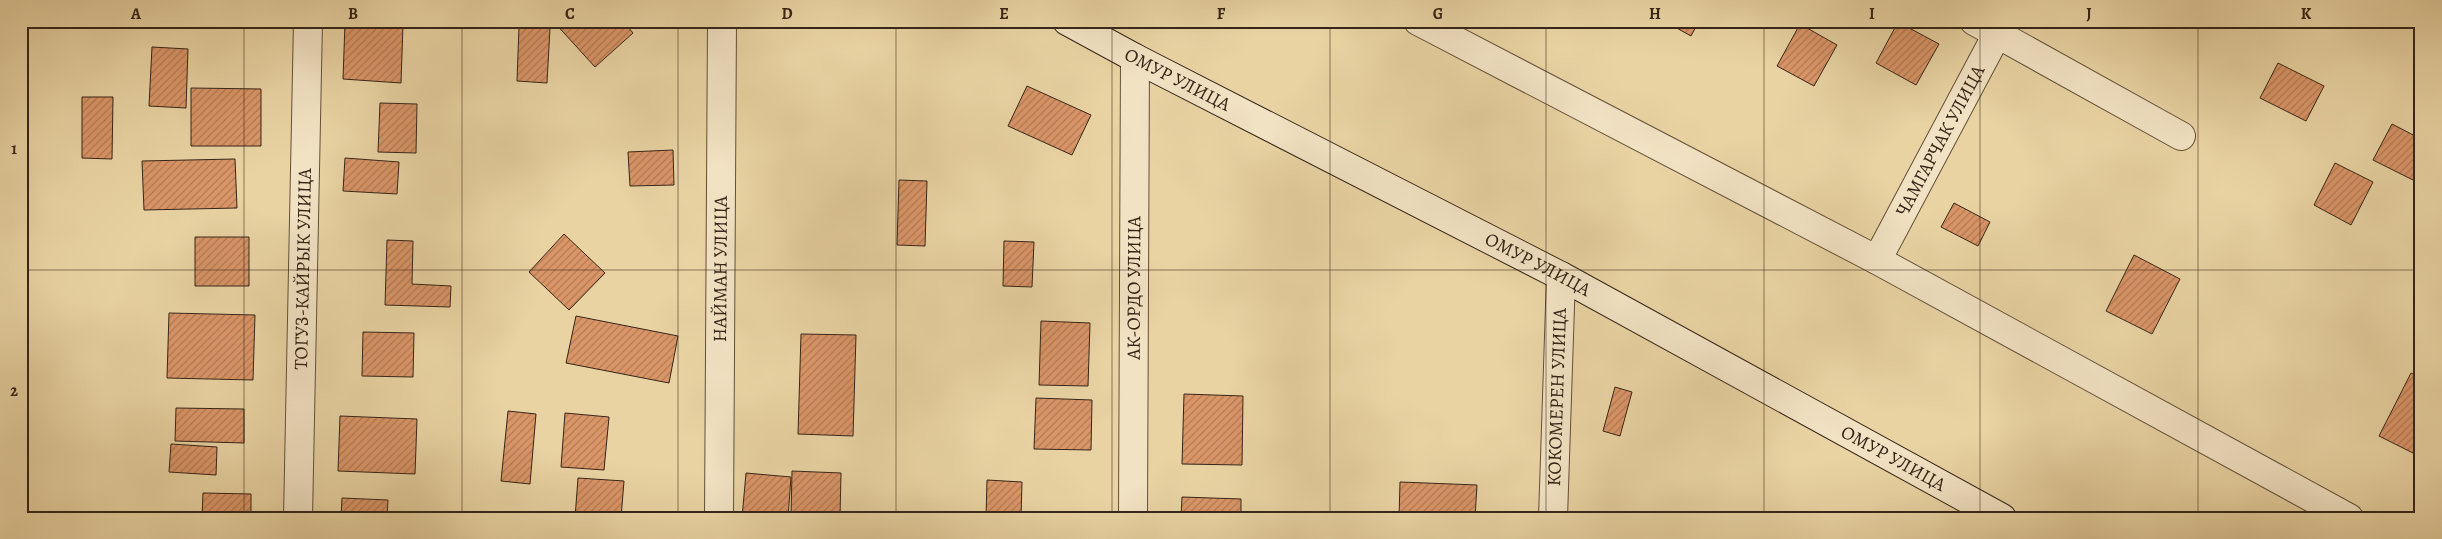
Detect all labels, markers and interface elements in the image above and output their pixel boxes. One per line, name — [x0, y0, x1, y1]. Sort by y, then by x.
text: A — [130, 3, 142, 25]
text: B — [348, 3, 358, 25]
text: C — [565, 3, 575, 25]
text: D — [781, 3, 793, 25]
text: E — [999, 3, 1009, 25]
text: F — [1217, 3, 1226, 25]
text: G — [1433, 3, 1443, 25]
text: H — [1649, 3, 1661, 25]
text: I — [1869, 3, 1875, 25]
text: J — [2086, 3, 2092, 25]
text: K — [2301, 3, 2312, 25]
street label: ОМУР УЛИЦА — [1120, 42, 1236, 118]
street label: ЧАМГАРЧАК УЛИЦА — [1889, 60, 1992, 221]
text: 1 — [11, 138, 17, 160]
street label: ТОГУЗ-КАЙРЫК УЛИЦА — [288, 167, 318, 370]
street label: НАЙМАН УЛИЦА — [707, 195, 734, 342]
street label: АК-ОРДО УЛИЦА — [1121, 215, 1147, 361]
street label: ОМУР УЛИЦА — [1480, 226, 1596, 303]
street label: КОКОМЕРЕН УЛИЦА — [1541, 307, 1573, 487]
text: 2 — [10, 380, 18, 402]
street label: ОМУР УЛИЦА — [1836, 419, 1951, 498]

